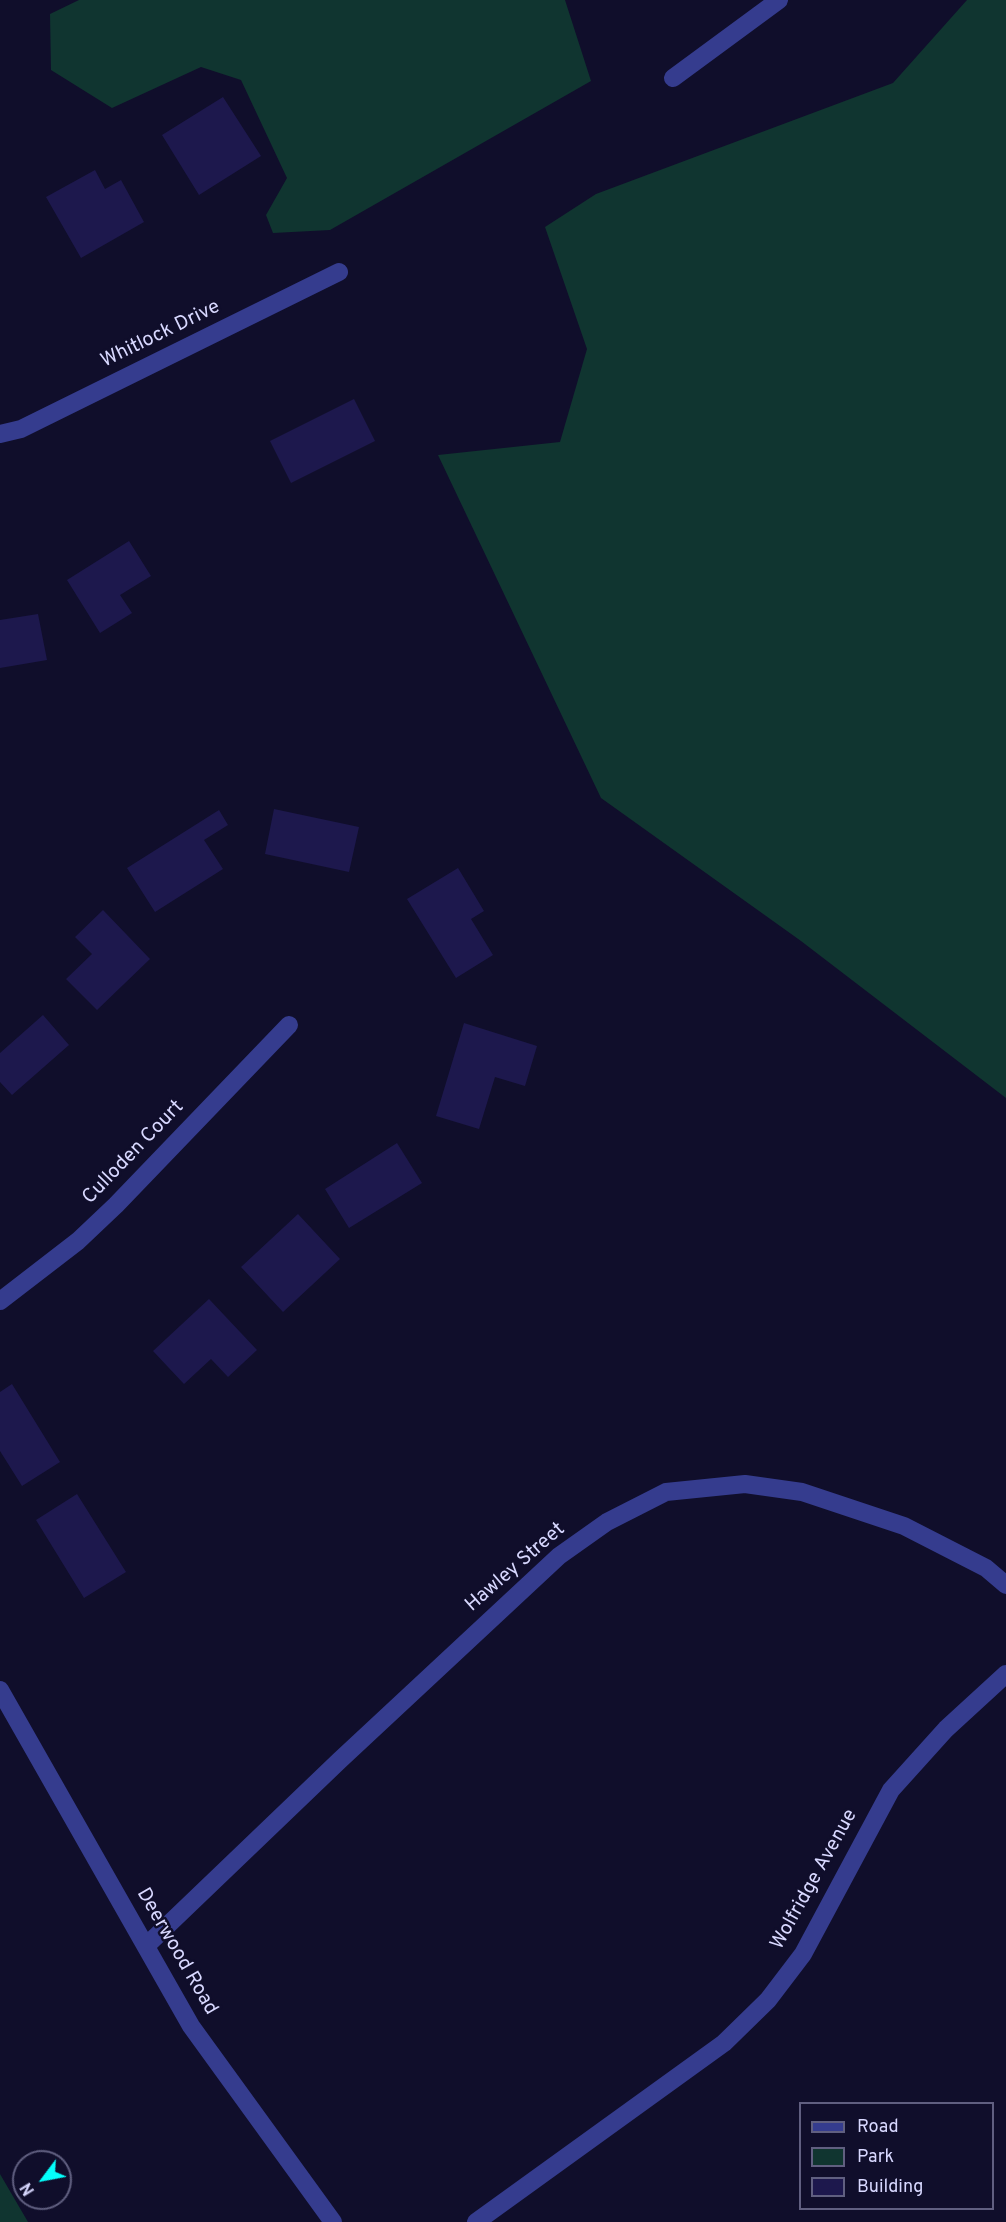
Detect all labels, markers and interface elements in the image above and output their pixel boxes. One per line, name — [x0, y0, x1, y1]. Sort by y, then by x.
street label: Whitlock Drive — [97, 296, 225, 374]
street label: Culloden Court — [78, 1096, 190, 1210]
street label: Hawley Street — [461, 1518, 571, 1618]
street label: Wolfridge Avenue — [766, 1806, 864, 1954]
street label: Deerwood Road — [130, 1884, 222, 2020]
legend — [799, 2102, 994, 2210]
text: Road — [857, 2116, 899, 2139]
text: Park — [857, 2146, 894, 2169]
north arrow — [12, 2150, 72, 2210]
text: Building — [857, 2176, 923, 2199]
text: N — [17, 2178, 40, 2199]

